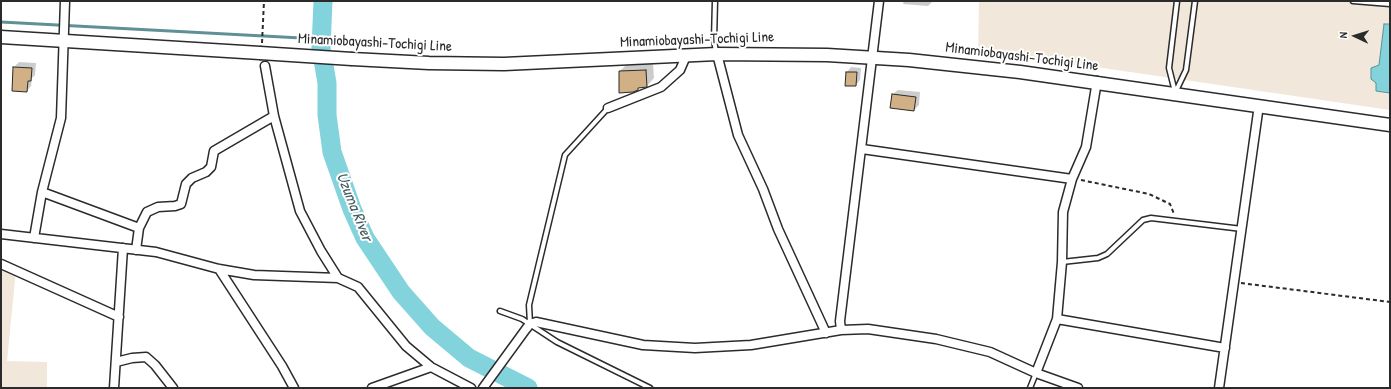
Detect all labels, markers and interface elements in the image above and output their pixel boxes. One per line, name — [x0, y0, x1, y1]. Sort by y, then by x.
north arrow — [1335, 16, 1375, 56]
street label: Minamiobayashi-Tochigi Line — [620, 28, 774, 52]
street label: Minamiobayashi-Tochigi Line — [298, 30, 452, 56]
text: N — [1336, 32, 1350, 39]
street label: Minamiobayashi-Tochigi Line — [944, 39, 1100, 75]
water label: Uzuma River — [331, 170, 377, 244]

